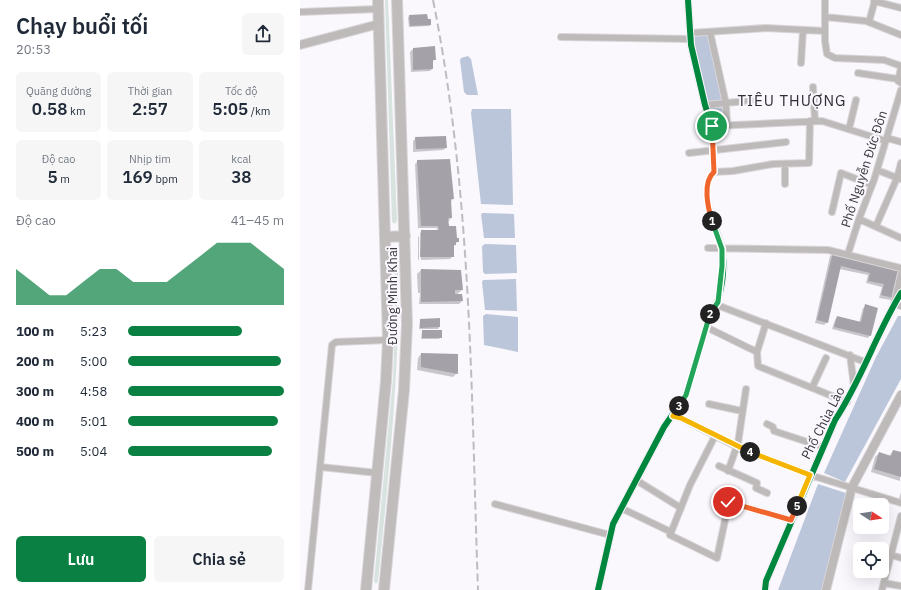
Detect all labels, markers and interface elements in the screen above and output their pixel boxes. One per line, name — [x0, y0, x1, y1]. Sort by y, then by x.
text: Chạy buổi tối — [16, 11, 148, 40]
button: share — [242, 13, 284, 55]
text: 20:53 — [16, 41, 51, 58]
text: Quãng đường — [26, 84, 91, 98]
text: Thời gian — [128, 84, 172, 98]
text: Tốc độ — [225, 84, 258, 98]
district label: TIÊU THƯỢNG — [738, 91, 846, 110]
text: 0.58 — [32, 98, 68, 120]
text: 2:57 — [132, 98, 168, 120]
text: 5:05 — [212, 98, 248, 120]
text: km — [68, 104, 86, 118]
text: /km — [248, 104, 270, 118]
street label: Phố Nguyễn Đức Đôn — [837, 108, 891, 230]
pin — [695, 109, 729, 143]
icon: arrive — [701, 115, 723, 137]
text: Độ cao — [42, 152, 76, 166]
text: Nhịp tim — [129, 152, 171, 166]
text: kcal — [231, 152, 251, 166]
text: 5 — [47, 166, 58, 188]
text: 169 — [122, 166, 153, 188]
text: 38 — [231, 166, 252, 188]
text: m — [58, 172, 70, 186]
text: bpm — [153, 172, 178, 186]
pin: 1 — [702, 211, 722, 231]
text: Độ cao — [16, 212, 56, 229]
text: 41–45 m — [231, 212, 284, 229]
text: 1 — [709, 214, 715, 228]
street label: Đường Minh Khai — [384, 247, 401, 345]
pin: 2 — [700, 304, 720, 324]
text: 2 — [707, 307, 713, 321]
text: 100 m — [16, 323, 54, 340]
text: 5:23 — [80, 323, 107, 340]
text: 200 m — [16, 353, 54, 370]
text: 5:00 — [80, 353, 107, 370]
text: 300 m — [16, 383, 54, 400]
text: 4:58 — [80, 383, 107, 400]
street label: Phố Chùa Lào — [797, 384, 849, 462]
pin: 3 — [669, 396, 689, 416]
text: 3 — [676, 399, 682, 413]
text: 400 m — [16, 413, 54, 430]
text: 5:01 — [80, 413, 107, 430]
pin: 4 — [740, 442, 760, 462]
text: 500 m — [16, 443, 54, 460]
text: 5:04 — [80, 443, 107, 460]
text: 4 — [747, 445, 753, 459]
pin — [711, 485, 745, 519]
icon: check — [717, 491, 739, 513]
pin: 5 — [787, 496, 807, 516]
north arrow — [853, 498, 889, 534]
map controls — [853, 498, 889, 578]
text: 5 — [794, 499, 800, 513]
button: Lưu — [16, 536, 146, 582]
button: Chia sẻ — [154, 536, 284, 582]
button: locate — [853, 542, 889, 578]

